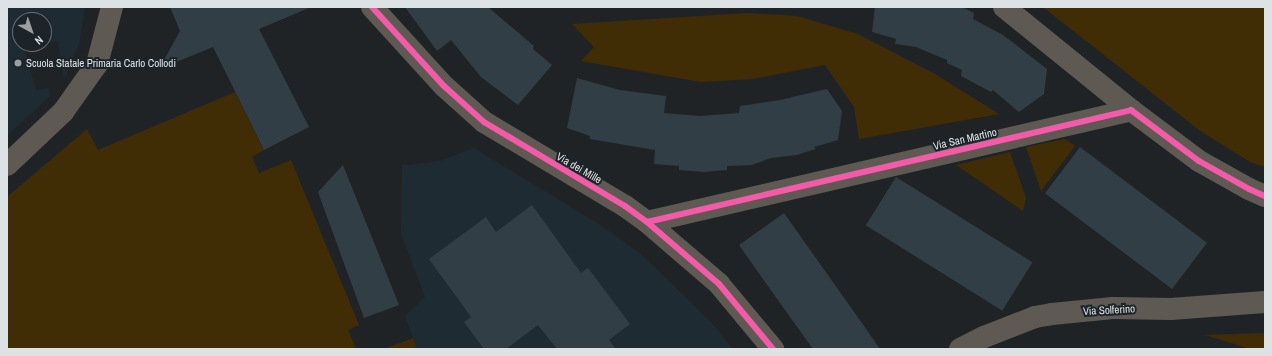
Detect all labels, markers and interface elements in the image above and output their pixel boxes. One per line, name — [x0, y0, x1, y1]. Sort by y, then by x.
north arrow — [12, 12, 52, 52]
text: N — [32, 33, 46, 48]
place label: Scuola Statale Primaria Carlo Collodi — [26, 56, 176, 70]
marker: Scuola Statale Primaria Carlo Collodi — [13, 58, 23, 68]
street label: Via San Martino — [932, 125, 998, 153]
street label: Via dei Mille — [554, 150, 604, 186]
street label: Via Solferino — [1083, 302, 1135, 318]

